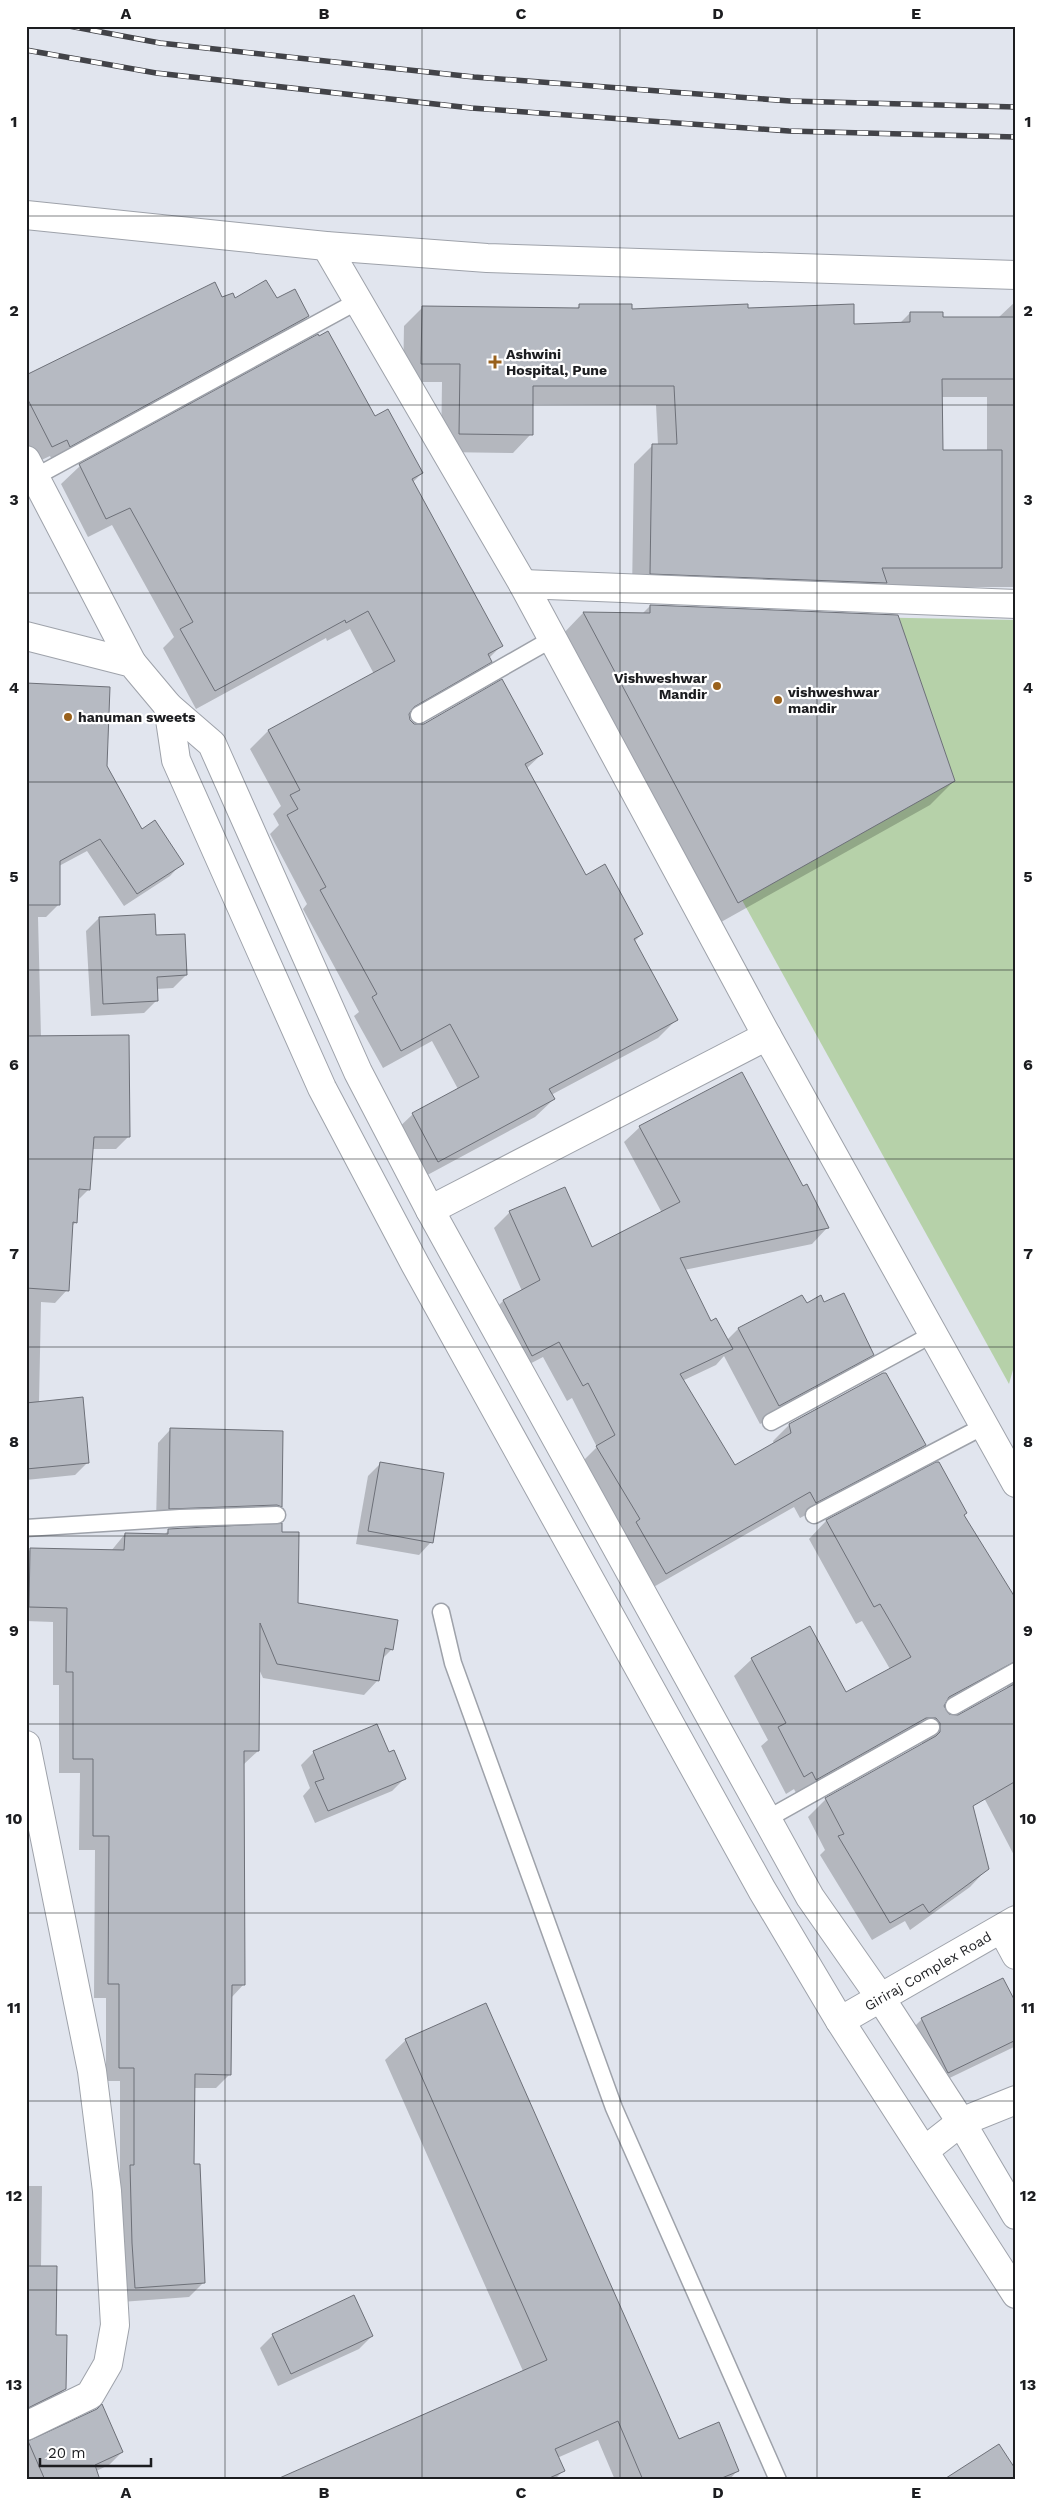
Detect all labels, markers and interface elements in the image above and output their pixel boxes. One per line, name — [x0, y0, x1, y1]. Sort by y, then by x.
text: A — [121, 4, 132, 23]
text: B — [319, 4, 330, 23]
text: C — [516, 4, 527, 23]
text: D — [712, 4, 724, 23]
text: E — [911, 4, 921, 23]
text: 1 — [11, 112, 17, 131]
text: 1 — [1025, 112, 1031, 131]
text: 2 — [9, 301, 19, 320]
text: 2 — [1023, 301, 1033, 320]
place label: Ashwini Hospital, Pune — [506, 346, 607, 378]
marker: Ashwini Hospital, Pune — [488, 355, 502, 369]
text: 3 — [9, 490, 19, 509]
text: 3 — [1023, 490, 1033, 509]
place label: Vishweshwar Mandir — [614, 670, 707, 702]
text: 4 — [9, 678, 19, 697]
text: 4 — [1023, 678, 1033, 697]
marker: Vishweshwar Mandir — [711, 680, 723, 692]
place label: vishweshwar mandir — [787, 684, 879, 716]
marker: vishweshwar mandir — [772, 694, 784, 706]
place label: hanuman sweets — [78, 709, 196, 725]
marker: hanuman sweets — [62, 711, 74, 723]
text: 5 — [9, 867, 19, 886]
text: 5 — [1023, 867, 1033, 886]
text: 6 — [9, 1055, 19, 1074]
text: 6 — [1023, 1055, 1033, 1074]
text: 7 — [9, 1244, 19, 1263]
text: 7 — [1023, 1244, 1033, 1263]
text: 8 — [9, 1432, 19, 1451]
text: 8 — [1023, 1432, 1033, 1451]
text: 9 — [9, 1621, 19, 1640]
text: 9 — [1023, 1621, 1033, 1640]
text: 10 — [5, 1809, 23, 1828]
text: 10 — [1019, 1809, 1037, 1828]
street label: Giriraj Complex Road — [862, 1928, 994, 2014]
text: 11 — [7, 1998, 21, 2017]
text: 11 — [1021, 1998, 1035, 2017]
text: 12 — [6, 2186, 22, 2205]
text: 12 — [1020, 2186, 1036, 2205]
text: 13 — [6, 2375, 22, 2394]
text: 13 — [1020, 2375, 1036, 2394]
scale bar — [40, 2436, 151, 2468]
text: 20 m — [48, 2444, 86, 2462]
text: A — [121, 2483, 132, 2502]
text: B — [319, 2483, 330, 2502]
text: C — [516, 2483, 527, 2502]
text: D — [712, 2483, 724, 2502]
text: E — [911, 2483, 921, 2502]

